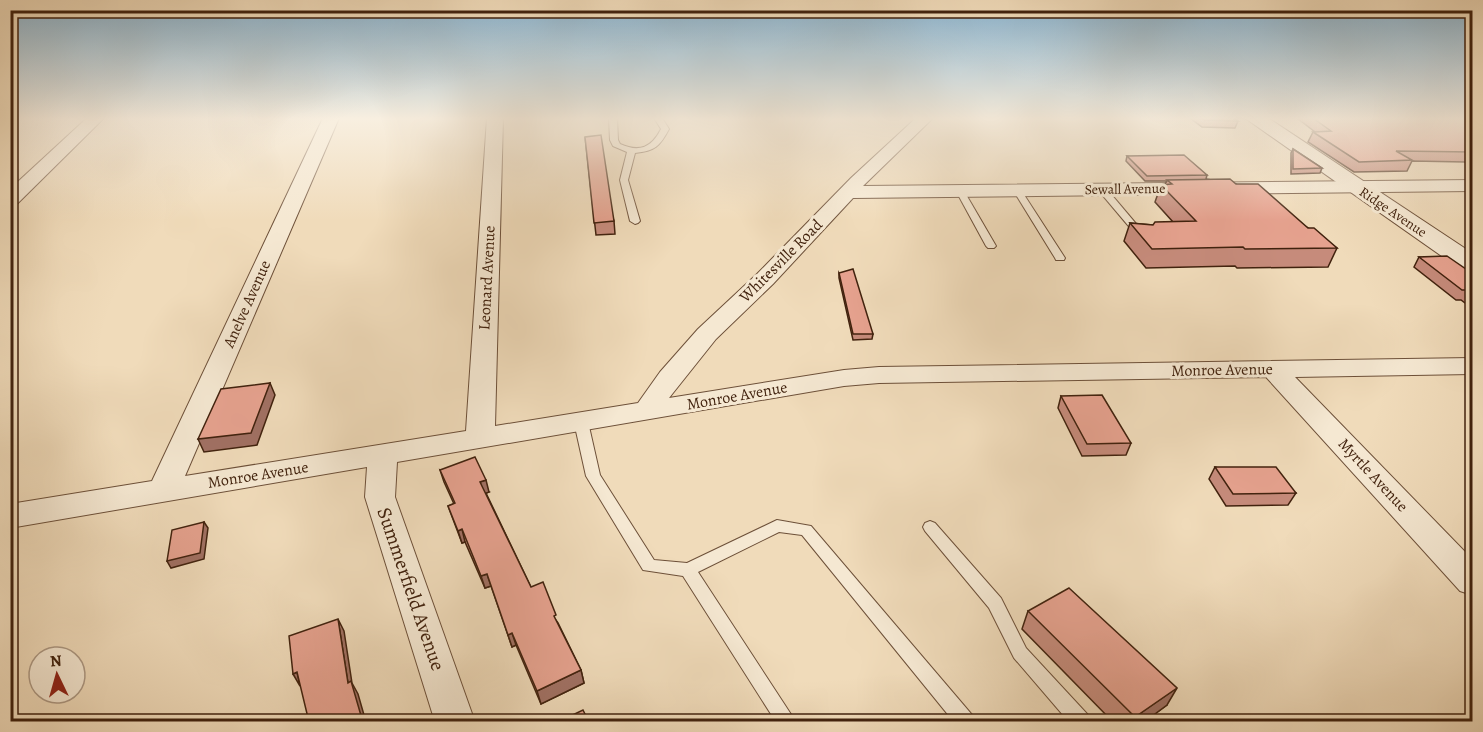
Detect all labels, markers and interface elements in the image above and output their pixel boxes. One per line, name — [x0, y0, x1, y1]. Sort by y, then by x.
street label: Sewall Avenue — [1084, 179, 1166, 199]
street label: Ridge Avenue — [1356, 182, 1430, 242]
street label: Whitesville Road — [734, 214, 828, 308]
street label: Leonard Avenue — [473, 225, 501, 331]
street label: Anelve Avenue — [217, 257, 276, 352]
street label: Monroe Avenue — [1171, 358, 1273, 382]
street label: Monroe Avenue — [685, 376, 789, 416]
street label: Myrtle Avenue — [1333, 433, 1413, 517]
street label: Monroe Avenue — [206, 456, 310, 494]
street label: Summerfield Avenue — [370, 504, 452, 674]
north arrow — [27, 645, 87, 705]
text: N — [49, 650, 63, 673]

